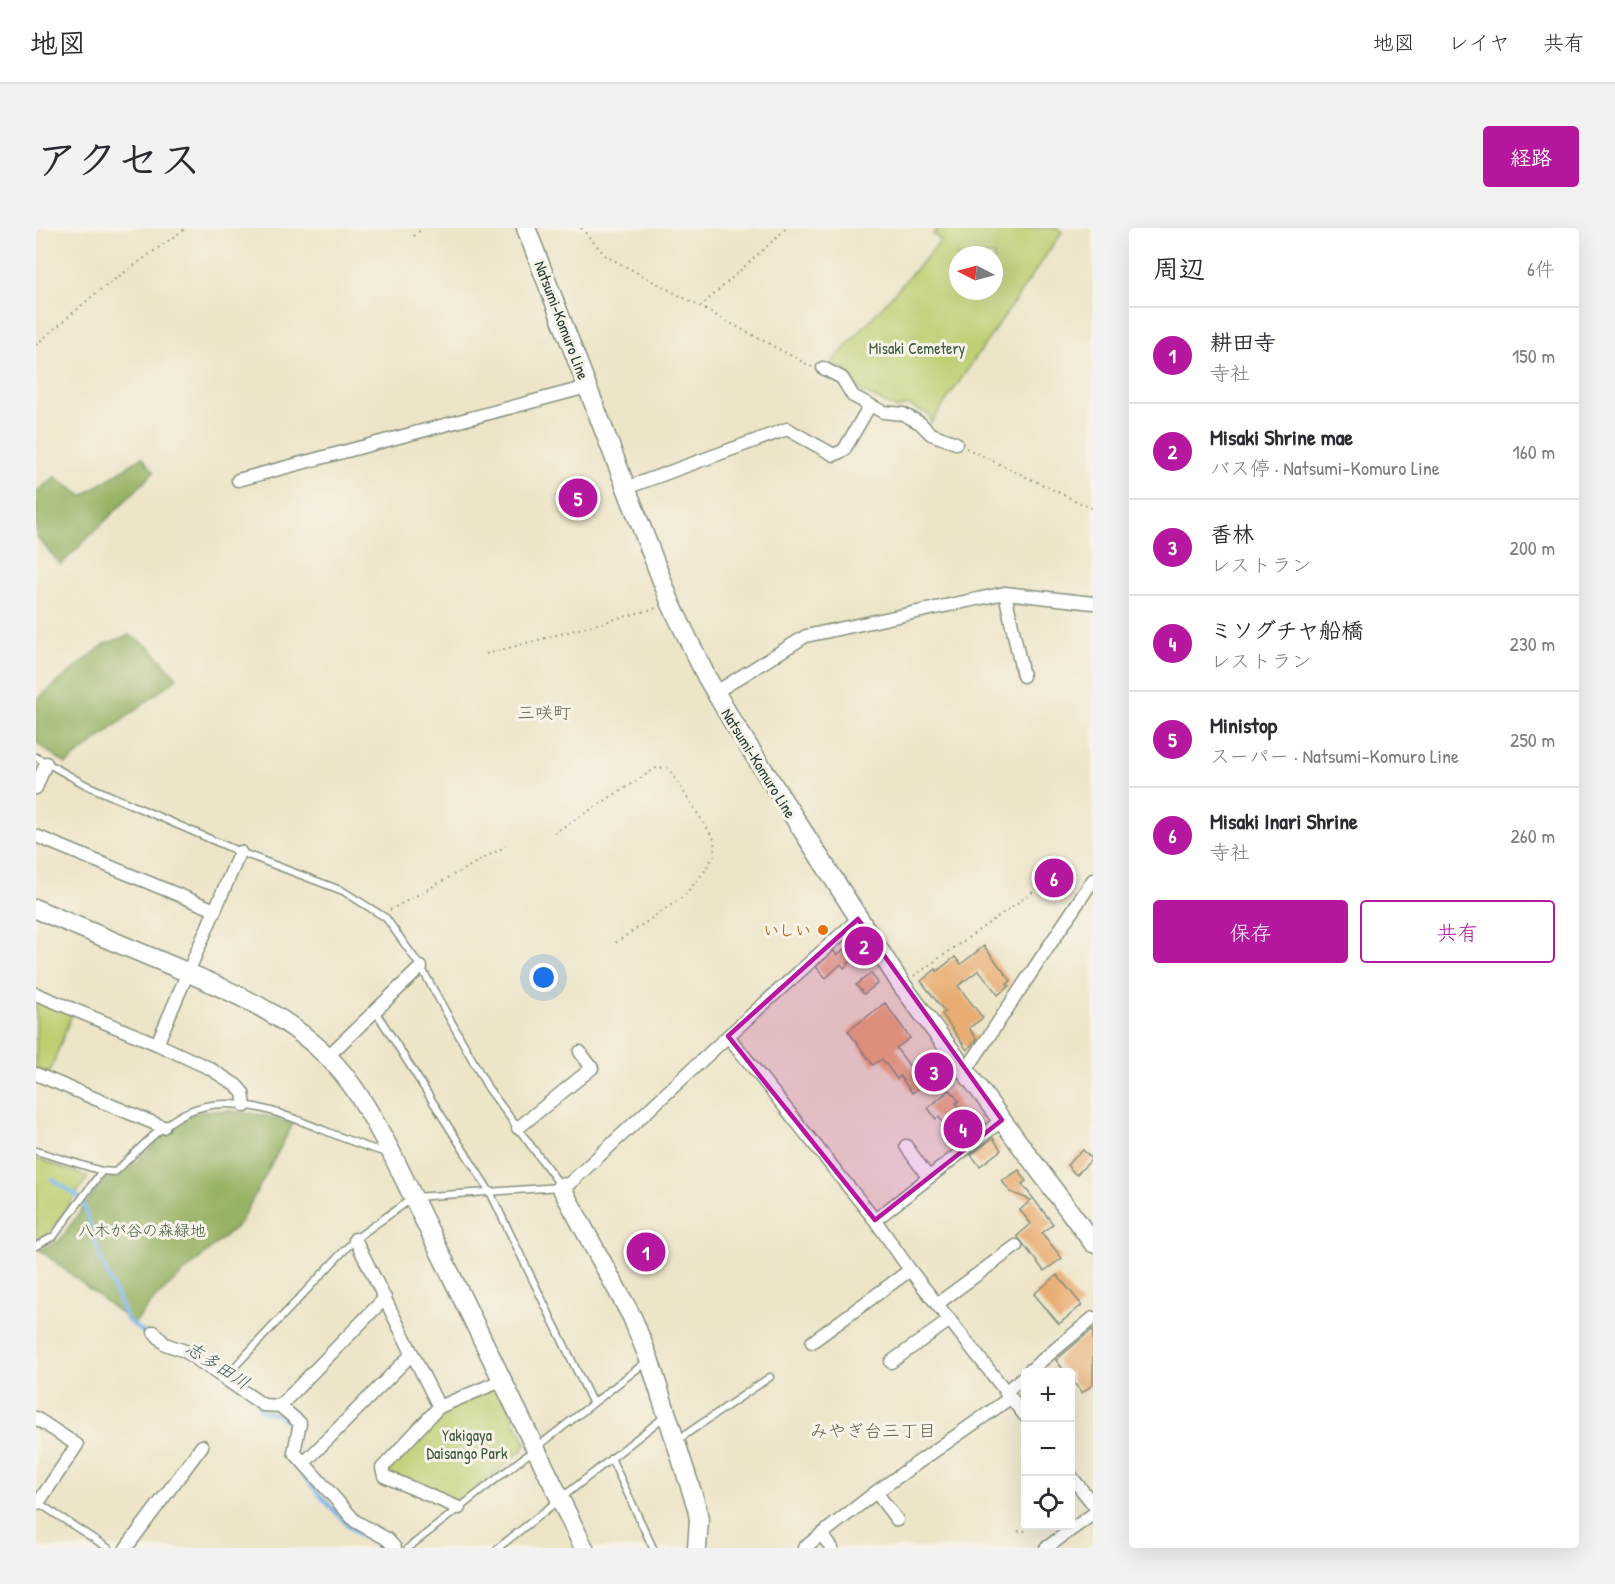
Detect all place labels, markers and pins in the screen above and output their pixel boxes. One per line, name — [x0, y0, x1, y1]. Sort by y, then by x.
pin: 5 — [558, 476, 598, 520]
pin: 6 — [1034, 856, 1074, 900]
place label: いしい — [763, 919, 811, 941]
marker: いしい — [816, 923, 830, 937]
pin: 2 — [844, 924, 884, 968]
pin: 3 — [914, 1050, 954, 1094]
pin: 4 — [944, 1106, 982, 1152]
pin: 1 — [626, 1230, 666, 1274]

